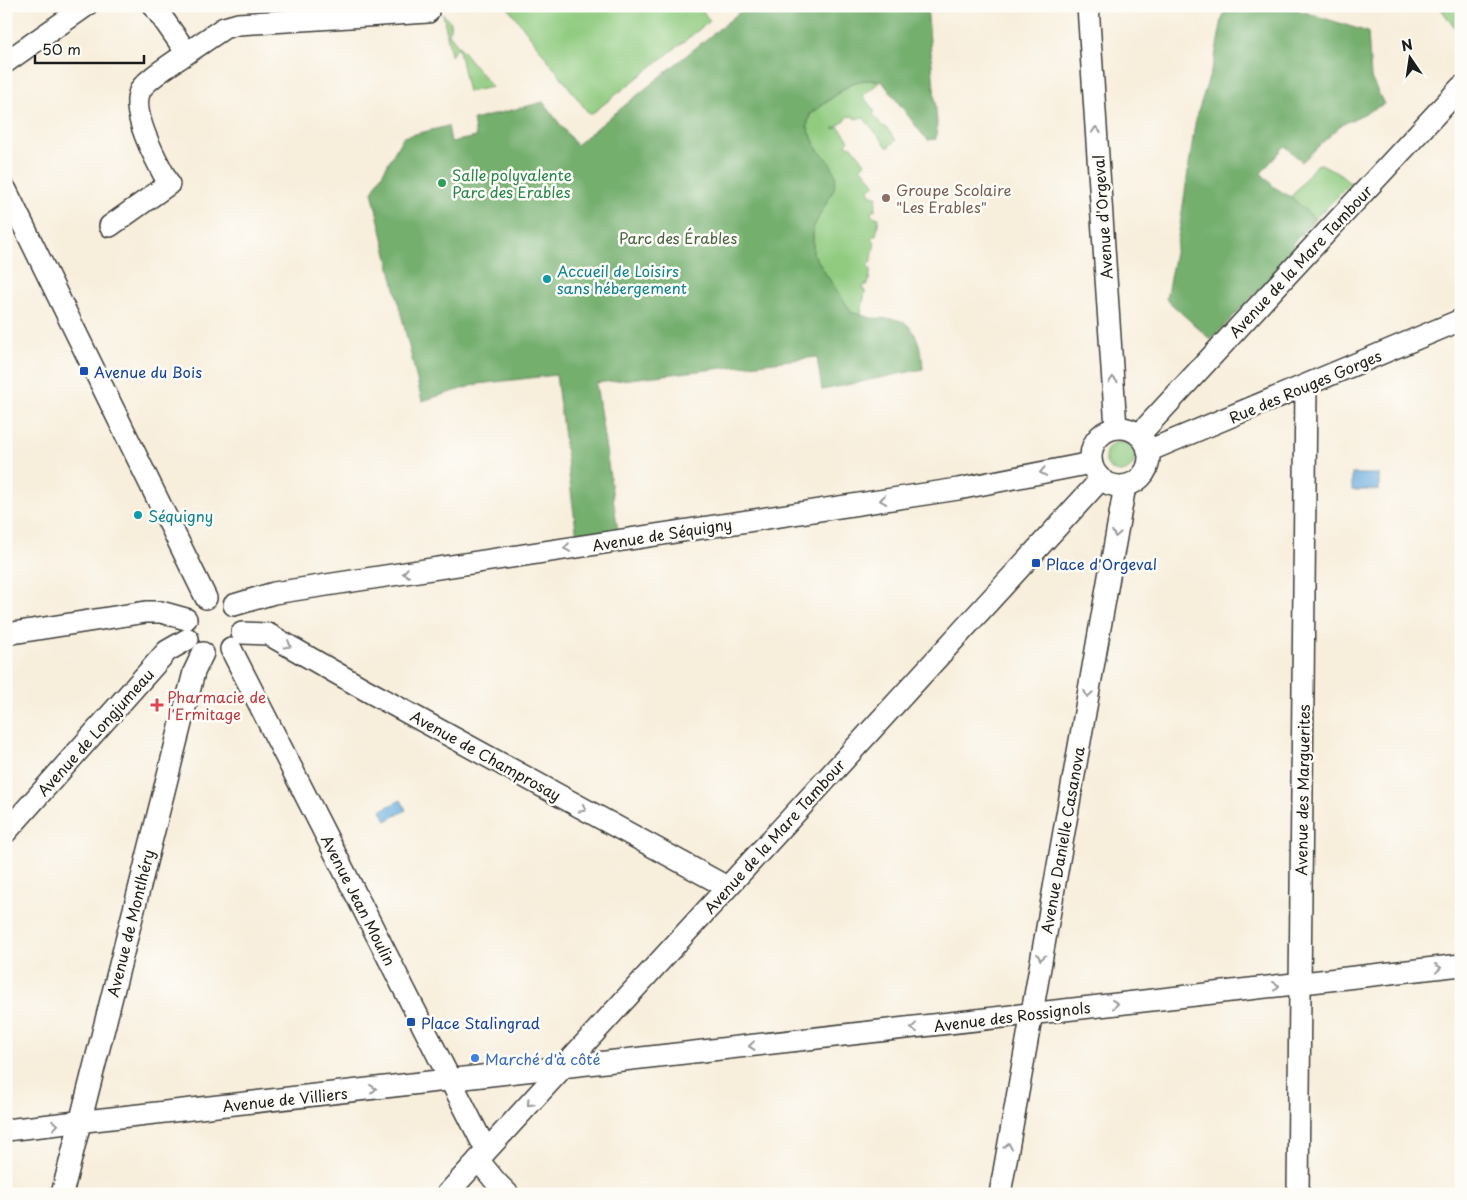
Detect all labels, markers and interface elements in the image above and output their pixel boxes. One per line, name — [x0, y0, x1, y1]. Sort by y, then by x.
scale bar — [35, 32, 144, 64]
north arrow — [1384, 32, 1434, 82]
text: N — [1399, 33, 1415, 56]
text: 50 m — [42, 37, 81, 60]
one-way arrow — [1091, 126, 1102, 134]
street label: Avenue d'Orgeval — [1086, 154, 1118, 280]
place label: Salle polyvalente Parc des Erables — [452, 163, 572, 203]
marker: Salle polyvalente Parc des Erables — [436, 177, 448, 189]
place label: Groupe Scolaire "Les Erables" — [896, 178, 1012, 218]
street label: Avenue de la Mare Tambour — [1223, 179, 1377, 342]
marker: Groupe Scolaire "Les Erables" — [880, 192, 892, 204]
park label: Parc des Érables — [619, 226, 737, 249]
place label: Accueil de Loisirs sans hébergement — [557, 259, 687, 299]
marker: Accueil de Loisirs sans hébergement — [541, 273, 553, 285]
street label: Rue des Rouges Gorges — [1225, 343, 1385, 429]
place label: Avenue du Bois — [94, 360, 202, 383]
marker: Avenue du Bois — [78, 365, 90, 377]
one-way arrow — [1108, 375, 1119, 383]
one-way arrow — [1039, 466, 1048, 477]
one-way arrow — [879, 494, 887, 505]
place label: Séquigny — [148, 504, 213, 527]
marker: Séquigny — [132, 509, 144, 521]
street label: Avenue de Séquigny — [591, 512, 733, 556]
one-way arrow — [1111, 529, 1121, 538]
one-way arrow — [563, 543, 571, 553]
place label: Place d'Orgeval — [1046, 552, 1157, 575]
marker: Place d'Orgeval — [1030, 557, 1042, 569]
one-way arrow — [402, 567, 411, 577]
one-way arrow — [283, 639, 292, 649]
street label: Avenue de Longjumeau — [31, 663, 159, 801]
place label: Pharmacie de l'Ermitage — [167, 685, 266, 725]
one-way arrow — [1083, 689, 1093, 698]
marker: Pharmacie de l'Ermitage — [151, 699, 163, 711]
street label: Avenue de Champrosay — [406, 704, 566, 806]
street label: Avenue des Marguerites — [1289, 704, 1315, 876]
street label: Avenue Danielle Casanova — [1034, 744, 1090, 935]
street label: Avenue de la Mare Tambour — [698, 753, 850, 918]
one-way arrow — [578, 802, 587, 812]
street label: Avenue Jean Moulin — [316, 831, 402, 969]
street label: Avenue de Montlhéry — [101, 847, 159, 999]
one-way arrow — [1037, 953, 1047, 962]
one-way arrow — [1434, 963, 1442, 974]
one-way arrow — [1272, 981, 1280, 992]
street label: Avenue des Rossignols — [932, 995, 1092, 1037]
one-way arrow — [1111, 999, 1119, 1010]
place label: Place Stalingrad — [421, 1011, 540, 1034]
marker: Place Stalingrad — [405, 1016, 417, 1028]
one-way arrow — [909, 1022, 917, 1033]
one-way arrow — [748, 1040, 756, 1051]
place label: Marché d'à côté — [485, 1047, 600, 1070]
marker: Marché d'à côté — [469, 1052, 481, 1064]
street label: Avenue de Villiers — [221, 1081, 349, 1117]
one-way arrow — [369, 1084, 377, 1095]
one-way arrow — [527, 1097, 536, 1106]
one-way arrow — [51, 1120, 59, 1131]
one-way arrow — [1003, 1141, 1013, 1150]

